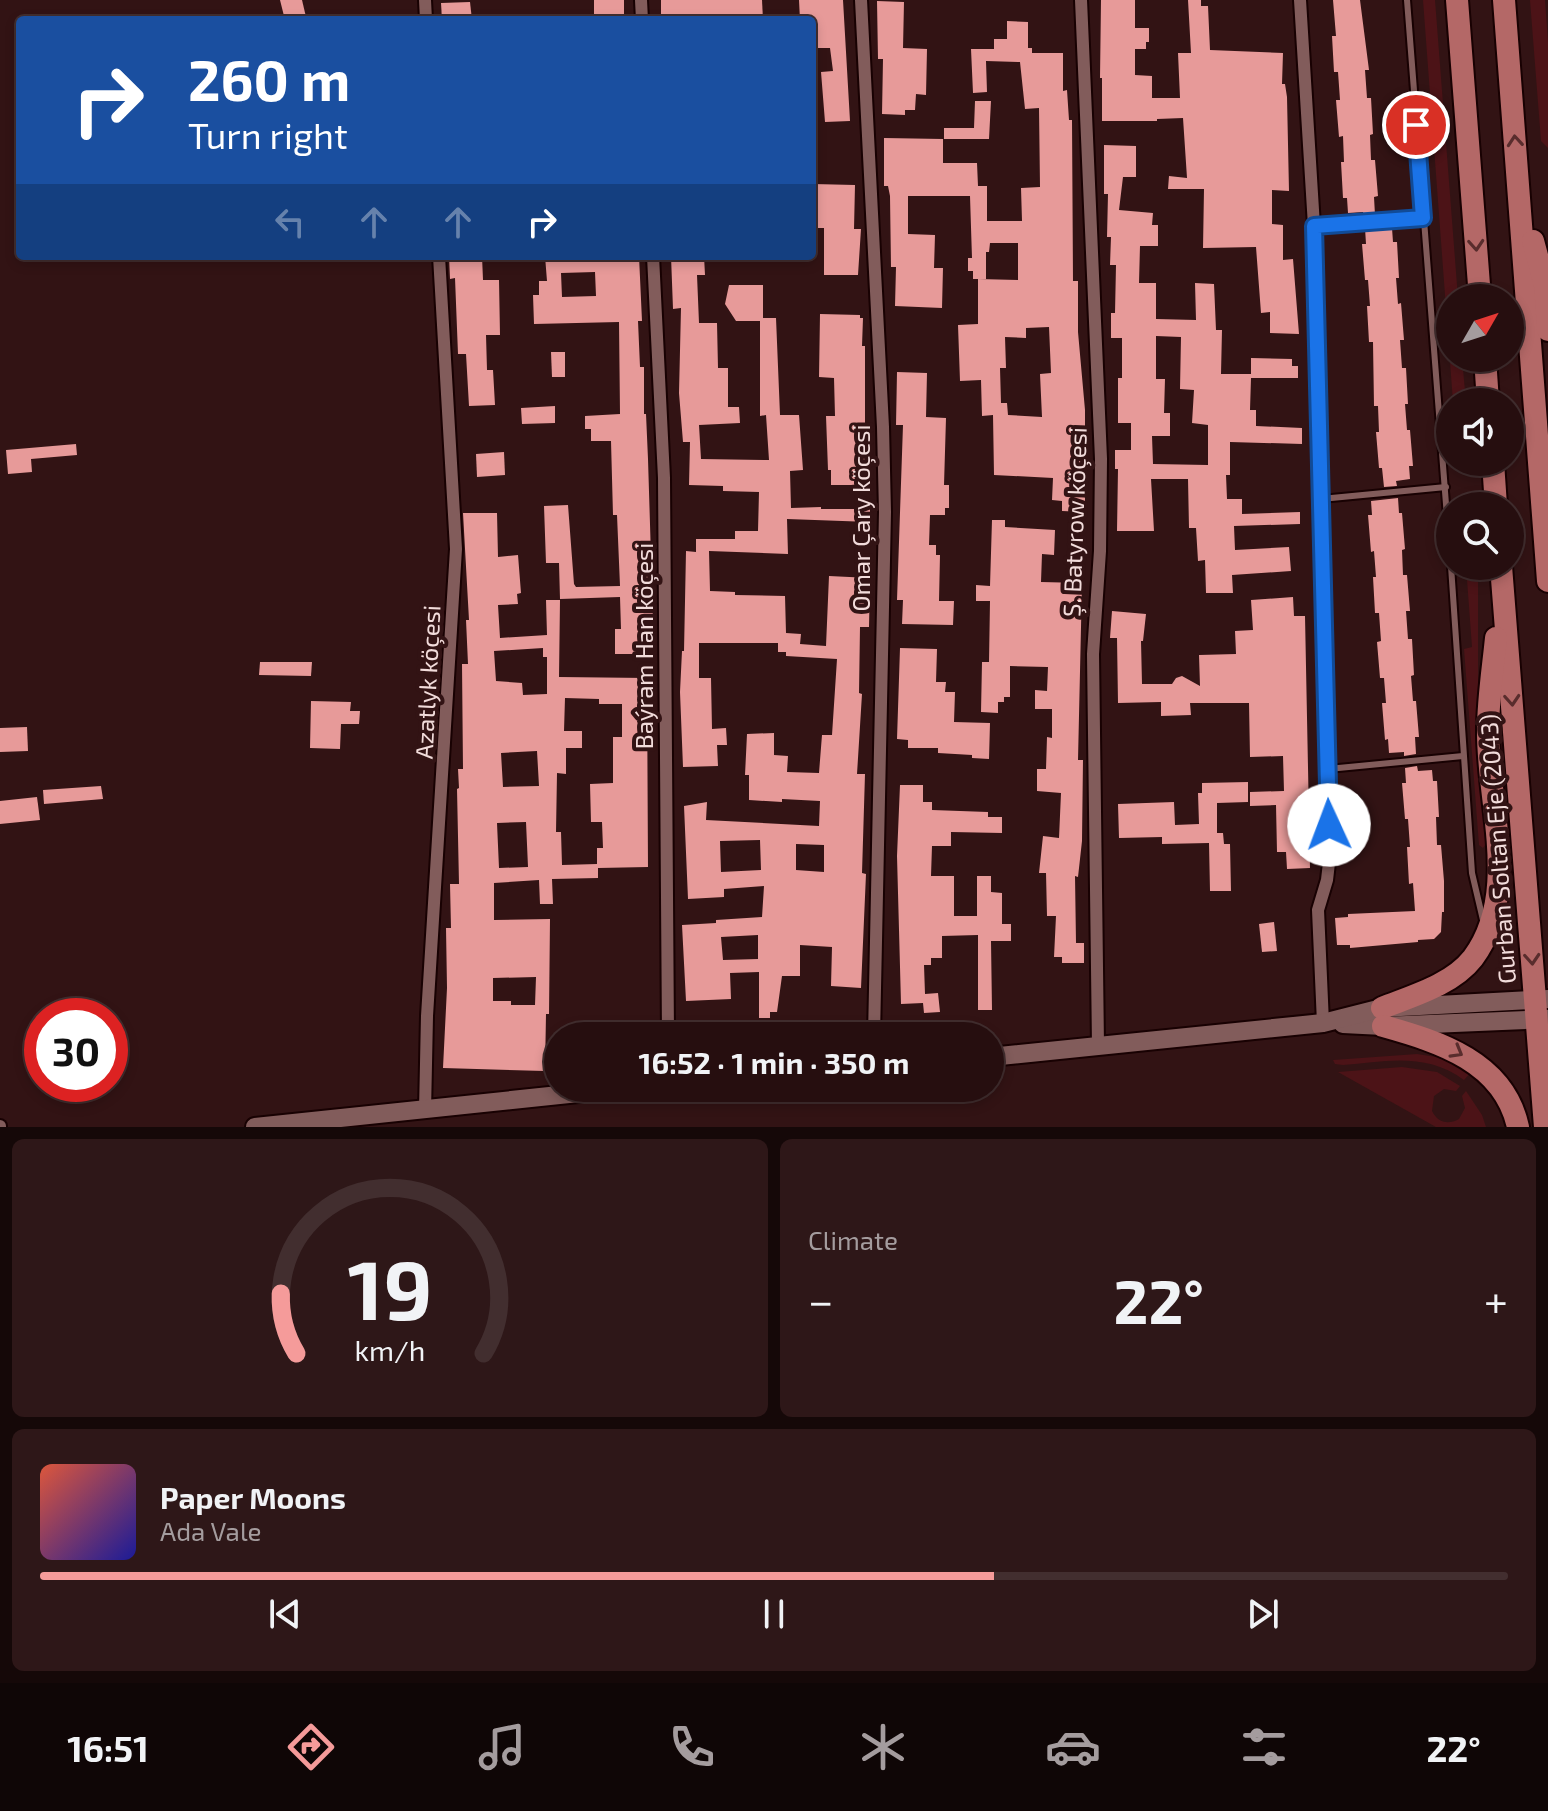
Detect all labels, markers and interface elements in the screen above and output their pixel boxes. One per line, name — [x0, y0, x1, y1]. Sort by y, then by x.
text: 260 m — [188, 45, 350, 112]
icon: right — [56, 48, 160, 152]
pin — [1382, 91, 1450, 159]
icon: arrive — [1394, 103, 1438, 147]
text: Turn right — [188, 113, 348, 156]
one-way arrow — [1507, 134, 1524, 147]
icon: left — [268, 200, 312, 244]
icon: ahead — [352, 200, 396, 244]
icon: ahead — [436, 200, 480, 244]
icon: right — [520, 200, 564, 244]
one-way arrow — [1467, 239, 1484, 252]
north arrow — [1436, 284, 1524, 372]
map controls — [1436, 284, 1524, 580]
button: sound — [1436, 388, 1524, 476]
street label: Omar Çary köçesi — [846, 425, 876, 611]
street label: Ş. Batyrow köçesi — [1056, 427, 1093, 617]
button: search — [1436, 492, 1524, 580]
street label: Baýram Han köçesi — [629, 543, 659, 749]
street label: Azatlyk köçesi — [408, 604, 447, 760]
one-way arrow — [1503, 694, 1520, 707]
street label: Gurban Soltan Eje (2043) — [1473, 713, 1521, 985]
position arrow — [1287, 783, 1371, 867]
one-way arrow — [1523, 953, 1540, 966]
speed limit sign: 30 — [24, 998, 128, 1102]
one-way arrow — [1448, 1042, 1462, 1058]
text: 16:52 · 1 min · 350 m — [639, 1044, 909, 1080]
text: Climate — [808, 1224, 898, 1255]
text: 19 — [347, 1237, 433, 1337]
text: 22° — [1114, 1264, 1204, 1336]
text: − — [808, 1273, 834, 1326]
text: + — [1484, 1273, 1508, 1326]
text: km/h — [355, 1332, 425, 1367]
text: Paper Moons — [160, 1479, 346, 1515]
text: Ada Vale — [160, 1515, 262, 1546]
icon: previous — [263, 1592, 307, 1636]
icon: pause — [752, 1592, 796, 1636]
icon: next — [1241, 1592, 1285, 1636]
icon: directions — [283, 1719, 339, 1775]
icon: music — [474, 1719, 530, 1775]
icon: phone — [664, 1719, 720, 1775]
icon: climate — [855, 1719, 911, 1775]
icon: car — [1045, 1719, 1101, 1775]
icon: filters — [1236, 1719, 1292, 1775]
text: 16:51 — [67, 1726, 149, 1769]
text: 22° — [1426, 1726, 1481, 1769]

